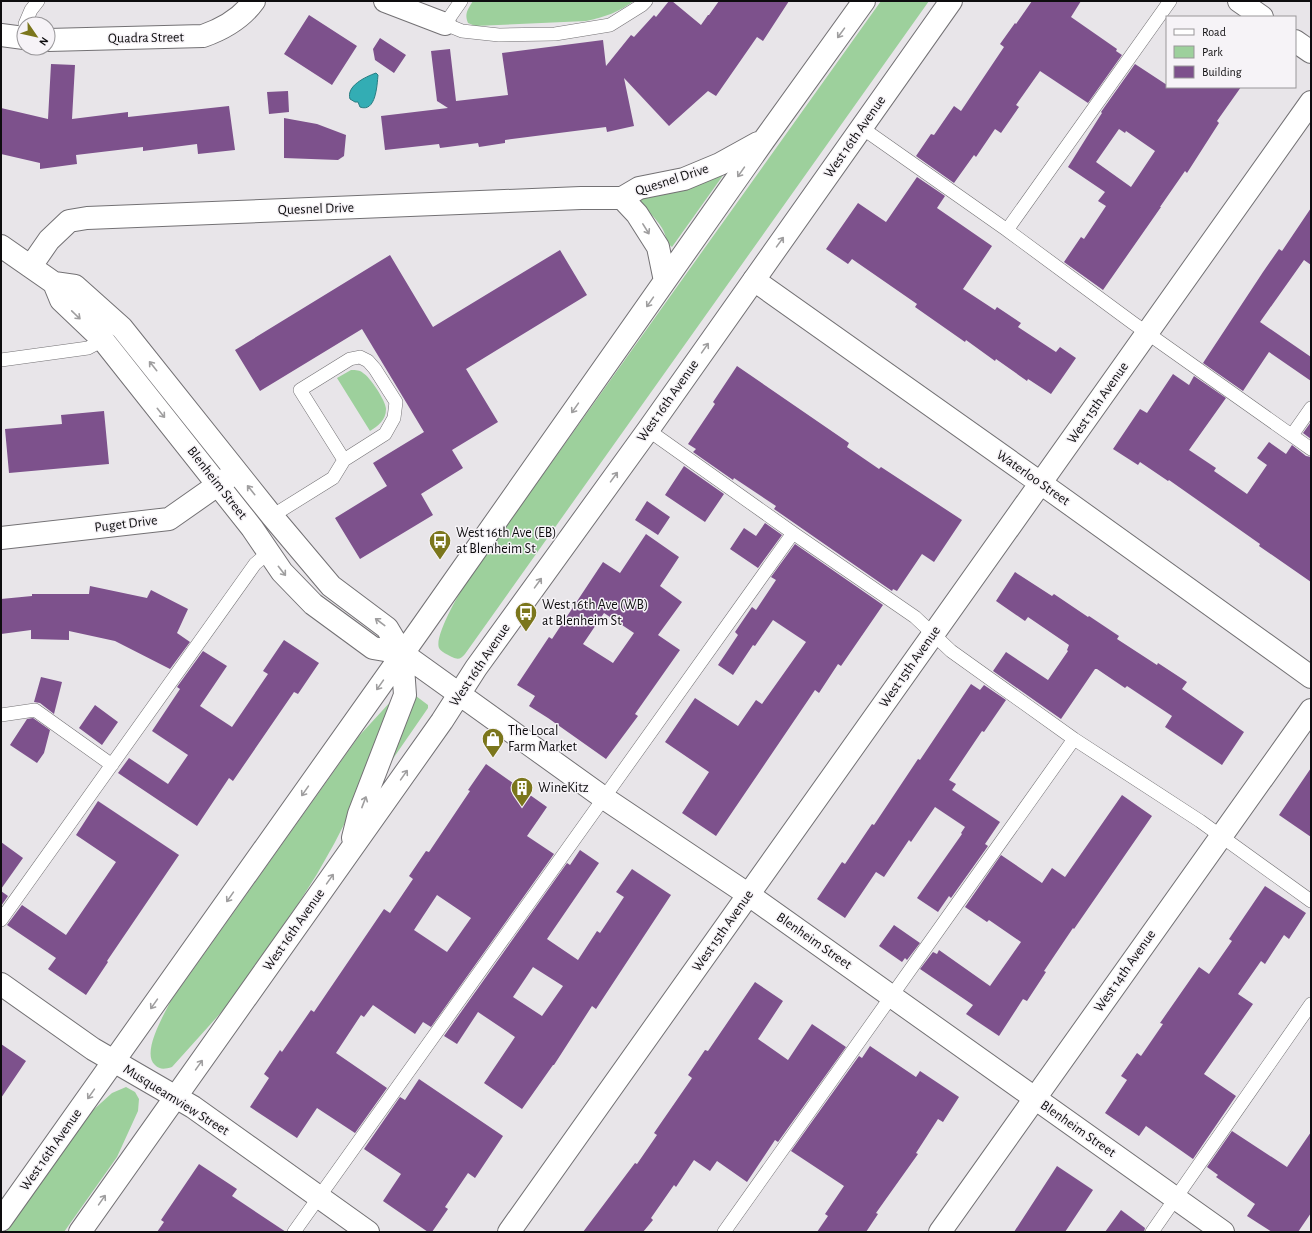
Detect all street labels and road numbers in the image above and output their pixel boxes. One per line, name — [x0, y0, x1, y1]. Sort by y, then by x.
street label: Quadra Street — [108, 30, 185, 46]
street label: West 16th Avenue — [822, 93, 888, 181]
street label: Quesnel Drive — [634, 162, 710, 198]
street label: Quesnel Drive — [278, 201, 354, 217]
street label: West 16th Avenue — [635, 357, 701, 445]
street label: West 15th Avenue — [1065, 360, 1131, 446]
street label: Blenheim Street — [184, 444, 250, 522]
street label: Waterloo Street — [994, 448, 1073, 509]
street label: Puget Drive — [94, 513, 158, 535]
street label: West 16th Avenue — [447, 621, 513, 709]
street label: West 15th Avenue — [877, 624, 943, 710]
street label: West 16th Avenue — [261, 886, 327, 974]
street label: West 15th Avenue — [690, 888, 756, 974]
street label: Blenheim Street — [774, 910, 855, 972]
street label: West 14th Avenue — [1092, 927, 1158, 1015]
street label: Musqueamview Street — [121, 1062, 232, 1138]
street label: Blenheim Street — [1038, 1098, 1119, 1160]
street label: West 16th Avenue — [18, 1106, 84, 1194]

